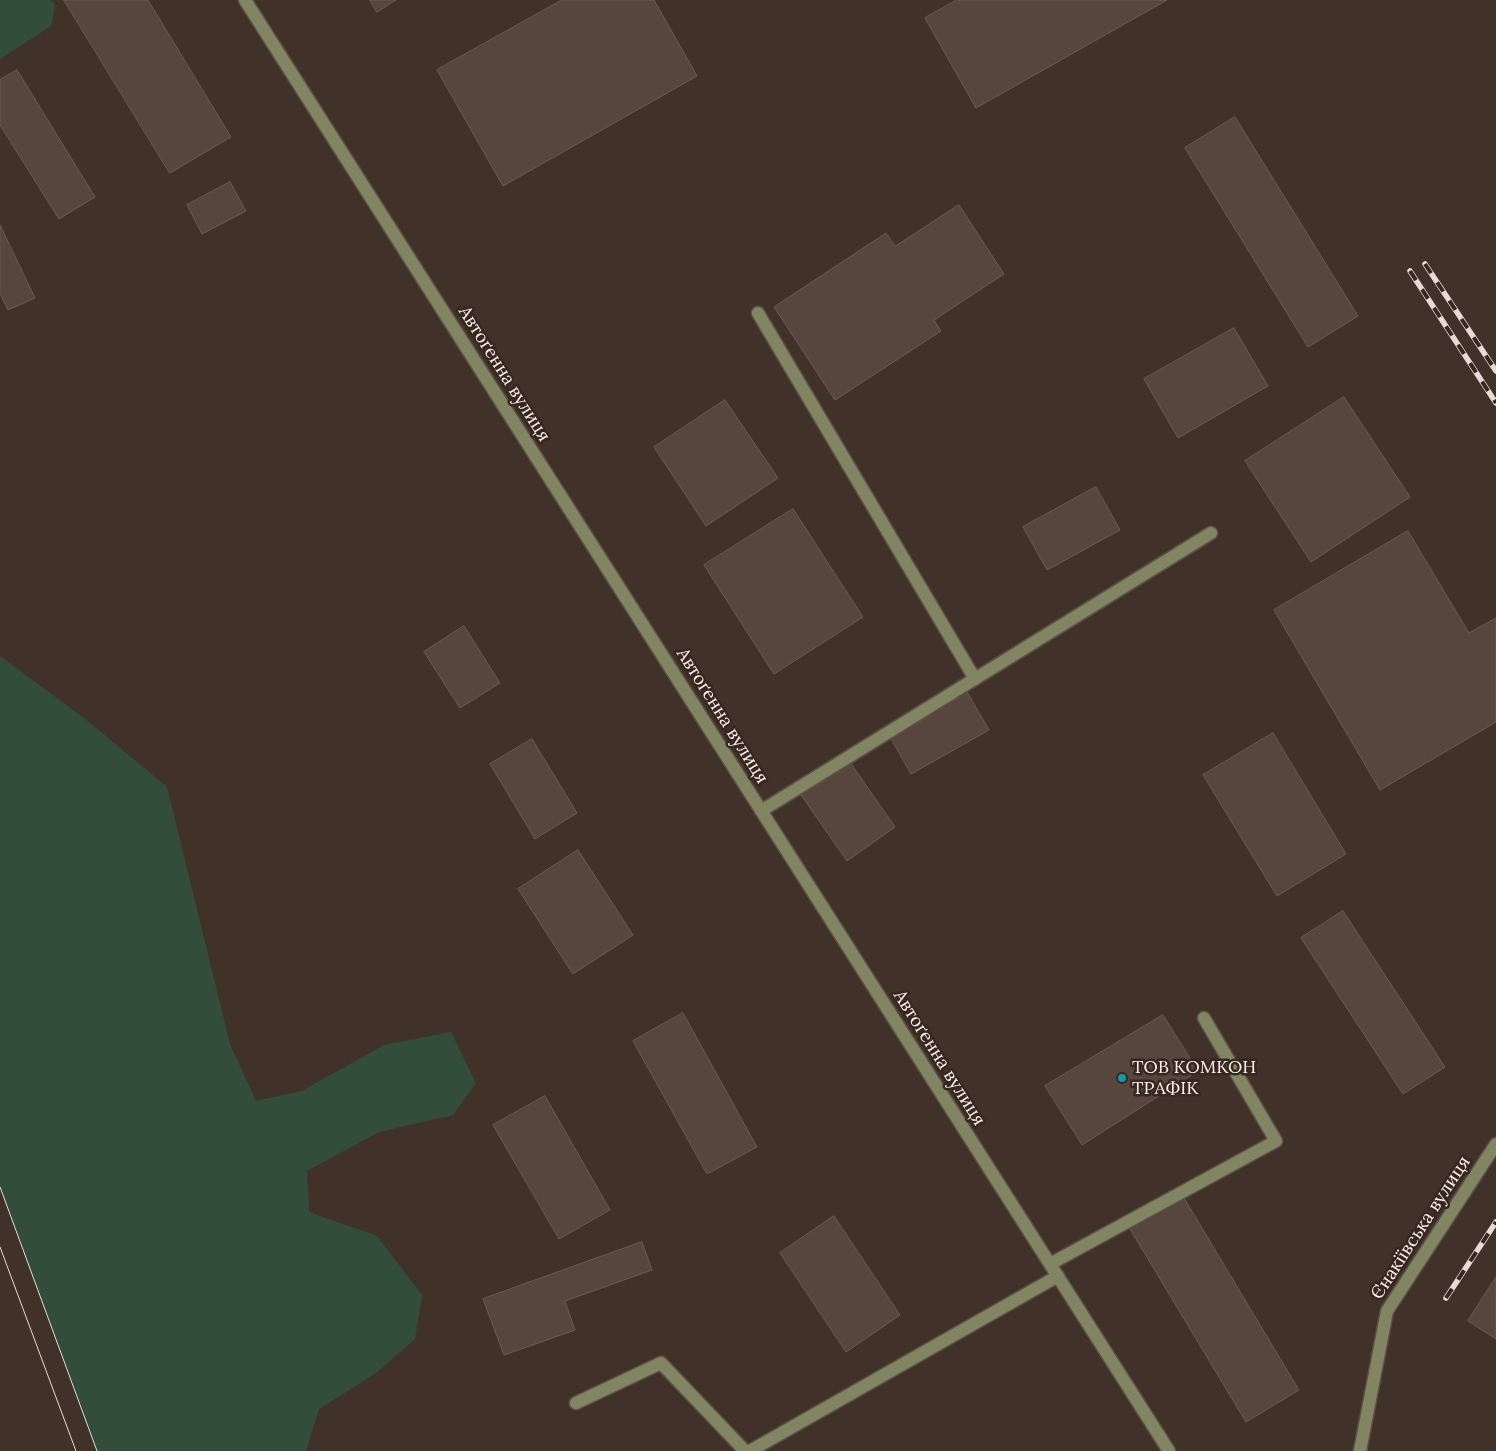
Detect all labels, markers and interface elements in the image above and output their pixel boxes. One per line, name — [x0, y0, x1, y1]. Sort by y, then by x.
street label: Автоґенна вулиця — [454, 302, 554, 446]
street label: Автоґенна вулиця — [672, 644, 772, 788]
street label: Автоґенна вулиця — [889, 986, 989, 1130]
place label: ТОВ КОМКОН ТРАФІК — [1132, 1057, 1256, 1100]
marker: ТОВ КОМКОН ТРАФІК — [1116, 1072, 1128, 1084]
street label: Єнакіївська вулиця — [1367, 1152, 1475, 1304]

